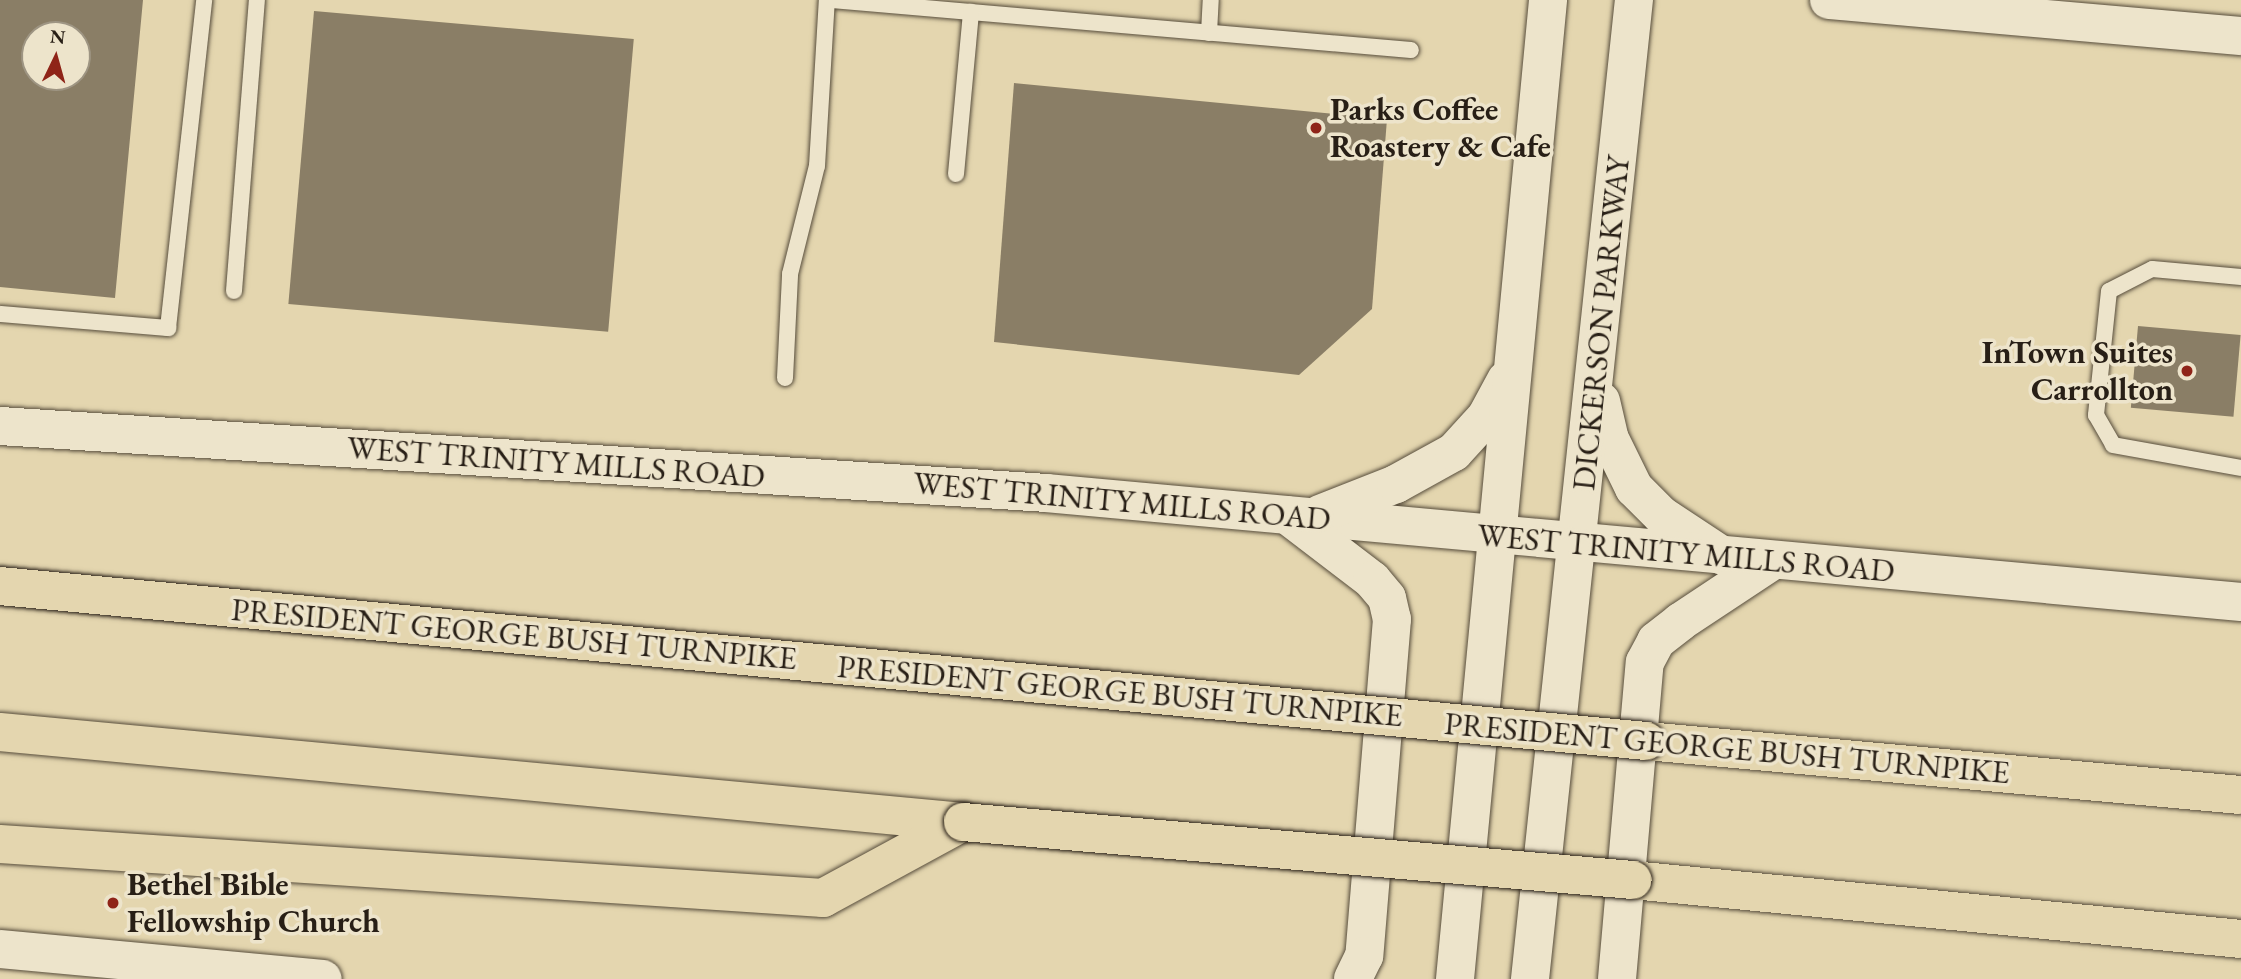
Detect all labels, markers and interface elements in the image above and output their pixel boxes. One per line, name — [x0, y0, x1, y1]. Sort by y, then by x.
north arrow — [21, 21, 91, 91]
text: N — [49, 23, 66, 50]
place label: Parks Coffee Roastery & Cafe — [1330, 91, 1551, 166]
marker: Parks Coffee Roastery & Cafe — [1308, 120, 1324, 136]
street label: DICKERSON PARKWAY — [1564, 154, 1638, 492]
place label: InTown Suites Carrollton — [1982, 334, 2173, 409]
marker: InTown Suites Carrollton — [2179, 363, 2195, 379]
street label: WEST TRINITY MILLS ROAD — [346, 428, 766, 496]
street label: WEST TRINITY MILLS ROAD — [912, 464, 1332, 538]
street label: WEST TRINITY MILLS ROAD — [1476, 516, 1896, 590]
street label: PRESIDENT GEORGE BUSH TURNPIKE — [230, 590, 798, 678]
street label: PRESIDENT GEORGE BUSH TURNPIKE — [836, 647, 1404, 735]
street label: PRESIDENT GEORGE BUSH TURNPIKE — [1443, 704, 2011, 792]
place label: Bethel Bible Fellowship Church — [127, 866, 380, 941]
marker: Bethel Bible Fellowship Church — [105, 895, 121, 911]

